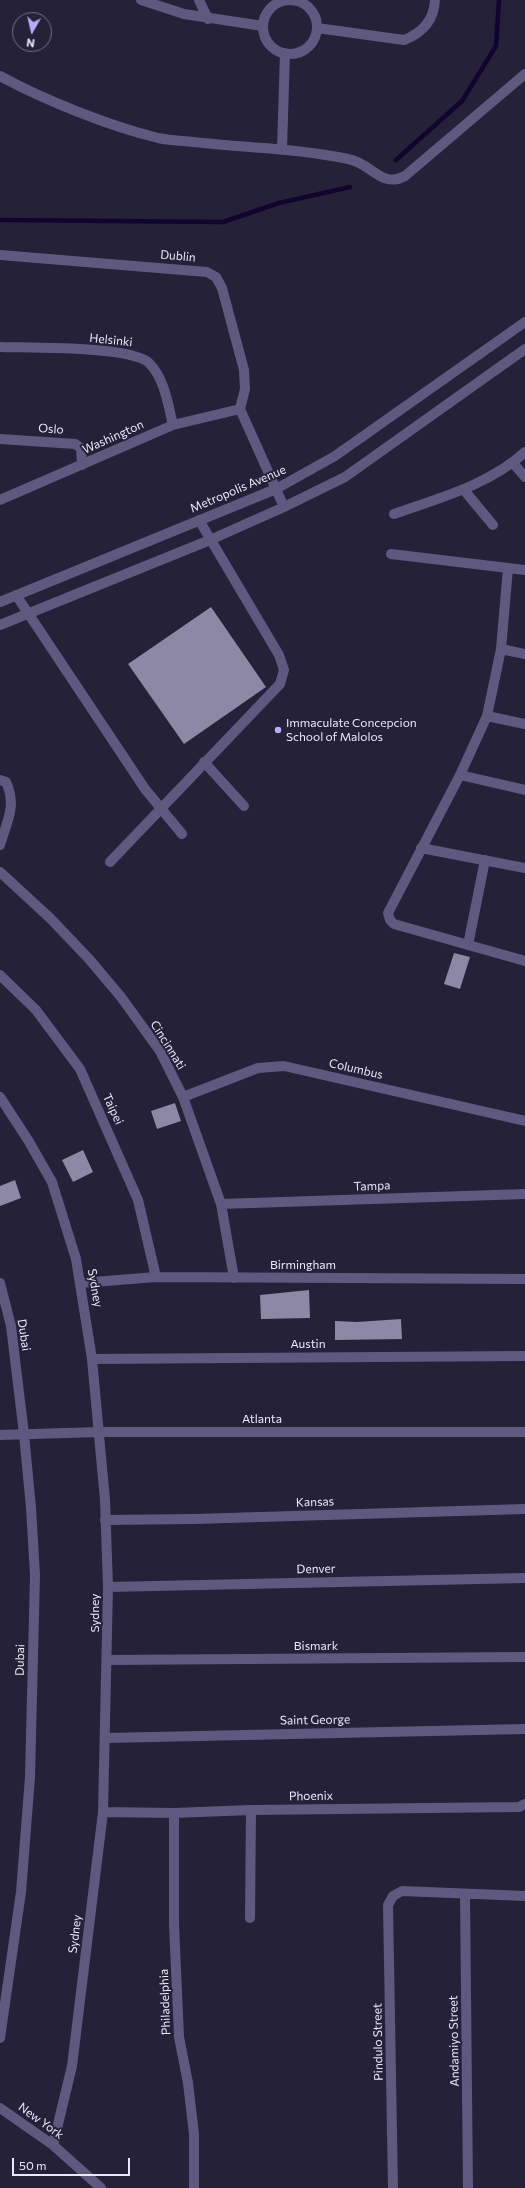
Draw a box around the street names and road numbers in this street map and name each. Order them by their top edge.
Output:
street label: Dublin [160,247,196,265]
street label: Helsinki [89,331,133,349]
street label: Washington [80,417,146,457]
street label: Oslo [38,421,64,437]
street label: Metropolis Avenue [188,462,288,516]
street label: Cincinnati [147,1018,189,1072]
street label: Columbus [328,1056,384,1082]
street label: Taipei [100,1091,126,1127]
street label: Tampa [353,1178,391,1194]
street label: Birmingham [270,1258,336,1272]
street label: Sydney [85,1268,105,1308]
street label: Dubai [14,1318,34,1352]
street label: Austin [290,1337,326,1351]
street label: Atlanta [242,1412,282,1426]
street label: Kansas [296,1494,334,1510]
street label: Denver [296,1561,336,1577]
street label: Sydney [88,1593,102,1633]
street label: Bismark [294,1639,338,1653]
street label: Dubai [13,1644,27,1676]
street label: Saint George [280,1712,350,1728]
street label: Phoenix [289,1788,333,1804]
street label: Sydney [65,1914,85,1954]
street label: Philadelphia [157,1969,173,2035]
street label: Andamiyo Street [446,1995,462,2087]
street label: Pindulo Street [370,2003,386,2081]
street label: New York [16,2100,66,2142]

